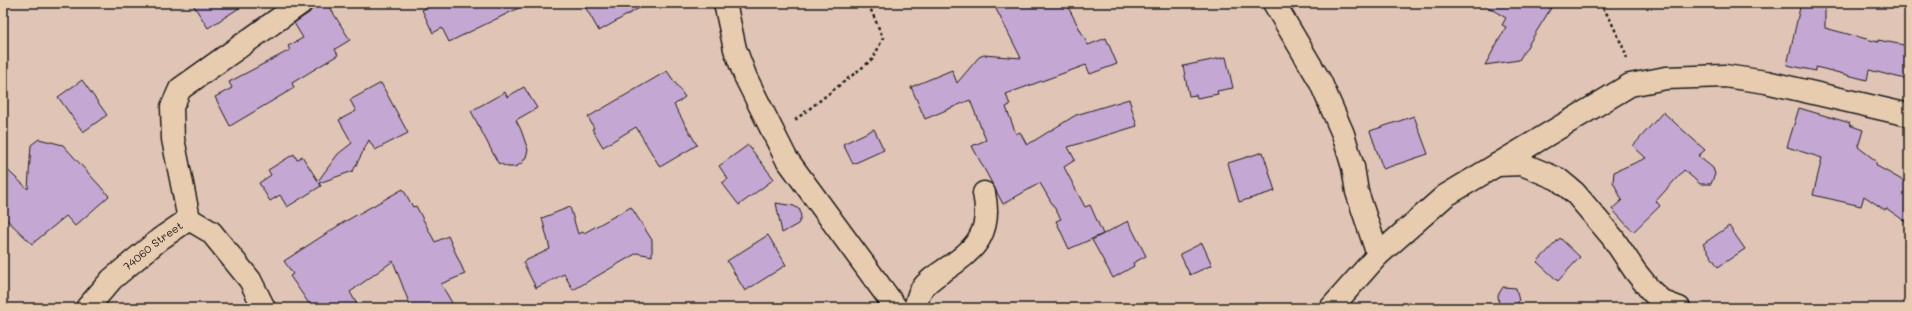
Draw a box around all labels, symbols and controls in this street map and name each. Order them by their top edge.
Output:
street label: 74060 Street [120,218,185,273]

